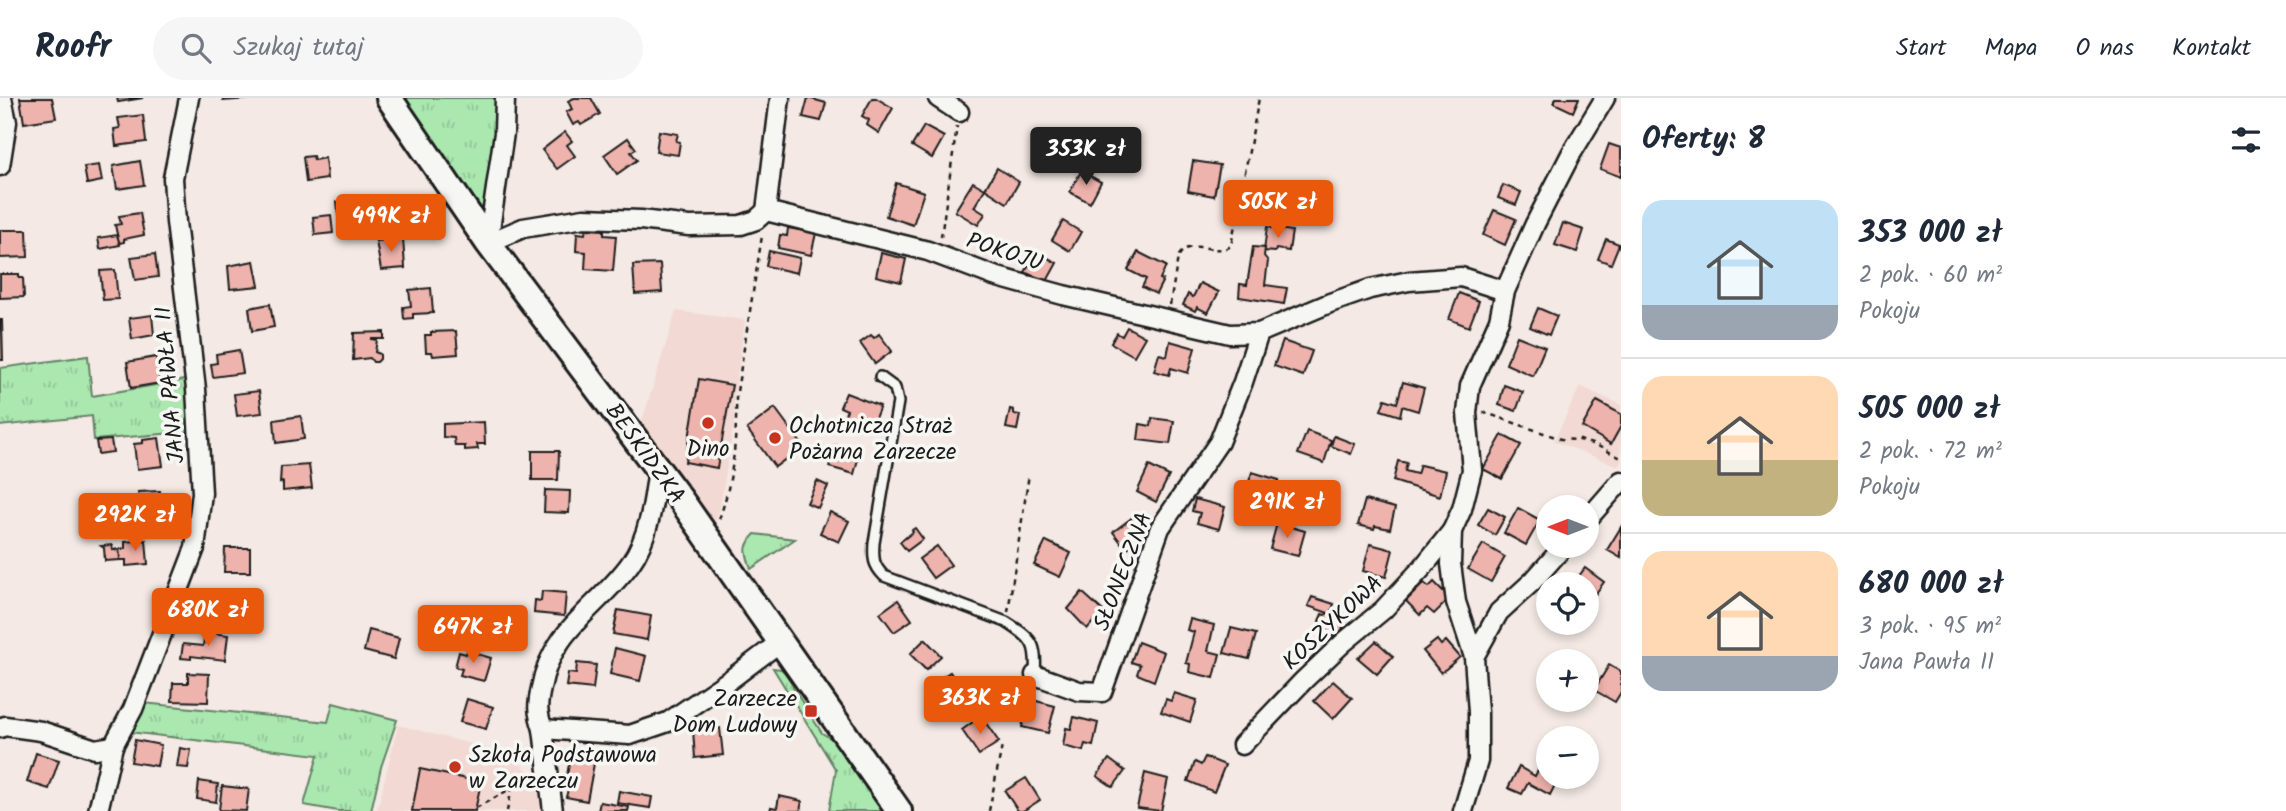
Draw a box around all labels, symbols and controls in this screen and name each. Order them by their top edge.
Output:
search box [153,17,643,80]
text: Roofr [35,22,111,75]
text: Szukaj tutaj [233,27,364,69]
icon: search [177,29,215,67]
text: Start [1896,29,1947,68]
text: Mapa [1985,29,2037,68]
text: O nas [2075,29,2134,68]
text: Kontakt [2172,29,2251,68]
text: Oferty: 8 [1642,116,1765,164]
icon: filters [2227,121,2265,159]
pin: 353K zł [1021,127,1151,187]
text: 353K zł [1046,132,1126,168]
pin: 505K zł [1213,180,1343,240]
text: 505K zł [1239,185,1317,221]
pin: 499K zł [326,194,456,254]
text: 499K zł [352,199,430,235]
text: 353 000 zł [1859,210,2002,258]
street label: POKOJU [961,224,1048,282]
icon: home [1698,228,1782,312]
text: 2 pok. · 60 m² [1859,258,2002,294]
text: Pokoju [1859,294,1920,330]
street label: JANA PAWŁA II [146,305,196,465]
text: 505 000 zł [1859,386,2000,434]
street label: BESKIDZKA [595,396,694,512]
icon: home [1698,404,1782,488]
place label: Ochotnicza Straż Pożarna Zarzecze [789,409,956,471]
marker: Dino [700,415,716,431]
marker: Ochotnicza Straż Pożarna Zarzecze [767,430,783,446]
place label: Dino [687,432,730,468]
text: 2 pok. · 72 m² [1859,434,2002,470]
text: Pokoju [1859,470,1920,506]
pin: 291K zł [1222,480,1352,540]
text: 291K zł [1250,485,1324,521]
pin: 292K zł [70,494,200,553]
north arrow [1536,495,1600,558]
map controls [1536,495,1599,789]
text: 292K zł [94,498,176,534]
street label: SŁONECZNA [1085,507,1163,636]
text: 680 000 zł [1859,561,2004,609]
street label: KOSZYKOWA [1275,567,1392,680]
button: locate [1536,572,1599,635]
icon: home [1698,579,1782,663]
pin: 680K zł [143,588,273,648]
text: 680K zł [168,593,248,629]
pin: 647K zł [408,606,538,665]
text: 3 pok. · 95 m² [1859,609,2001,645]
text: 647K zł [434,610,512,646]
text: Jana Pawła II [1859,645,1994,681]
button: + [1536,649,1599,712]
pin: 363K zł [915,676,1045,736]
text: 363K zł [940,681,1020,717]
place label: Zarzecze Dom Ludowy [672,682,797,744]
marker: Zarzecze Dom Ludowy [803,703,819,719]
button: − [1536,726,1599,789]
place label: Szkoła Podstawowa w Zarzeczu [469,738,657,800]
marker: Szkoła Podstawowa w Zarzeczu [447,759,463,775]

